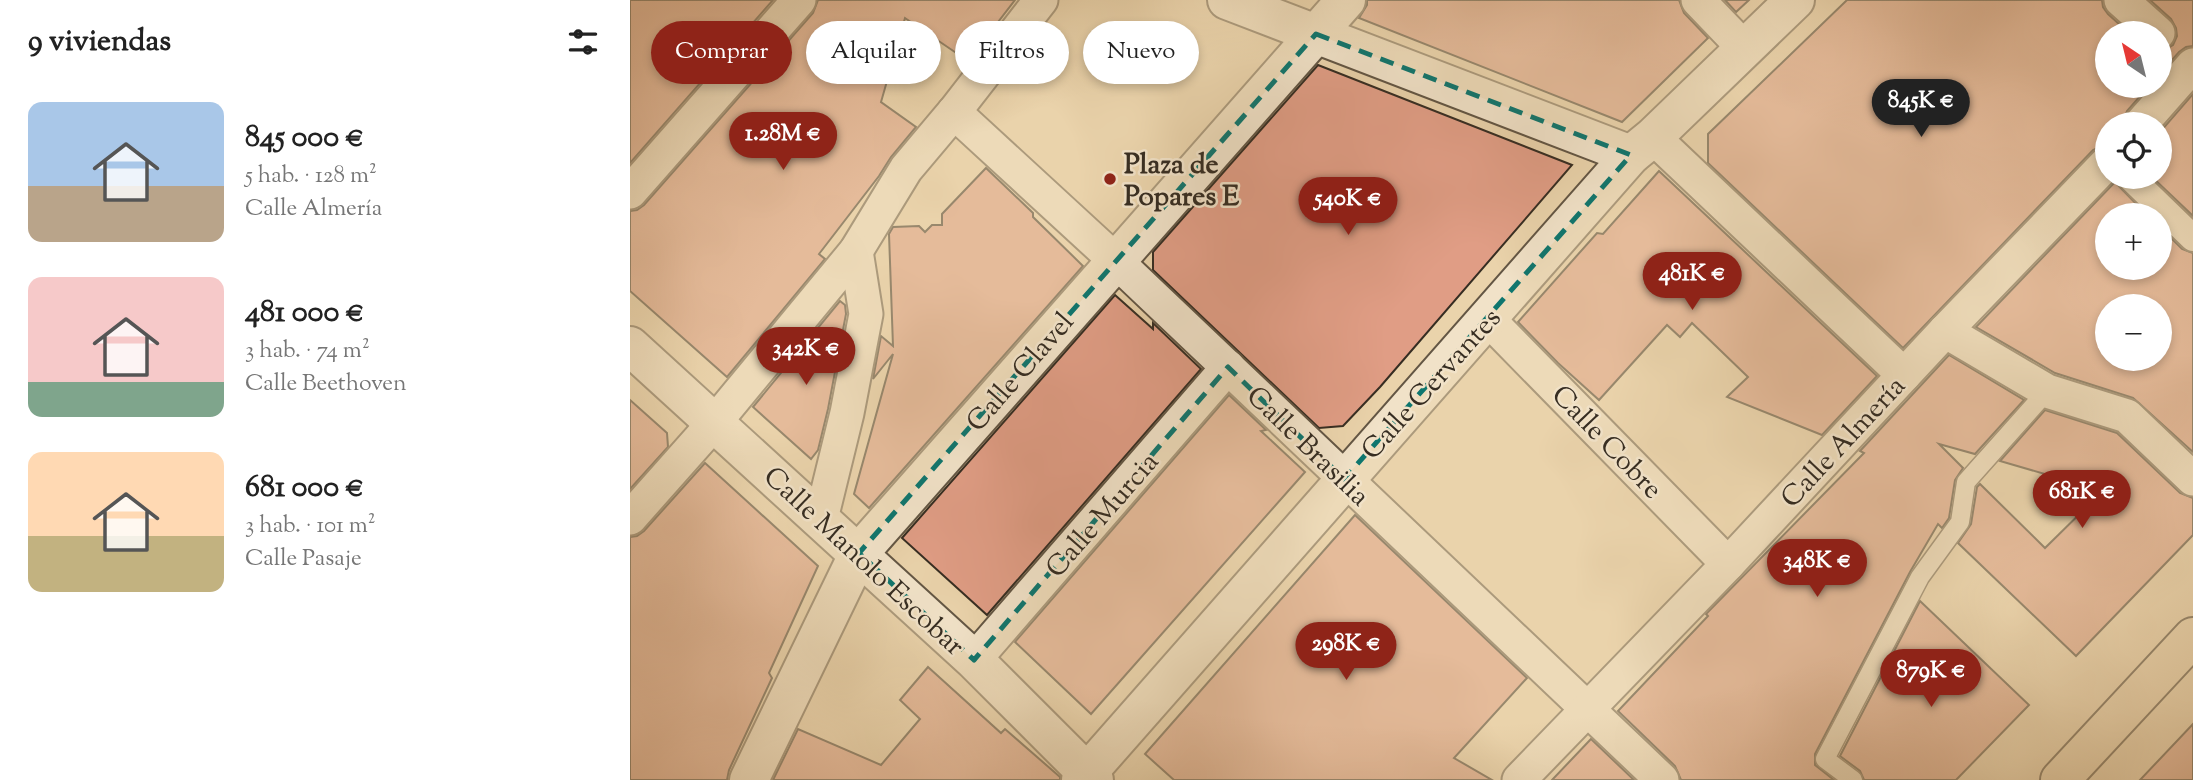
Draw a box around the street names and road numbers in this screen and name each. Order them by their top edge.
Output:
street label: Calle Cervantes [1353,300,1511,470]
street label: Calle Clavel [958,304,1085,442]
street label: Calle Almería [1773,368,1916,518]
street label: Calle Cobre [1541,377,1671,509]
street label: Calle Brasilia [1236,378,1378,517]
street label: Calle Murcia [1037,444,1169,588]
street label: Calle Manolo Escobar [753,458,973,667]

